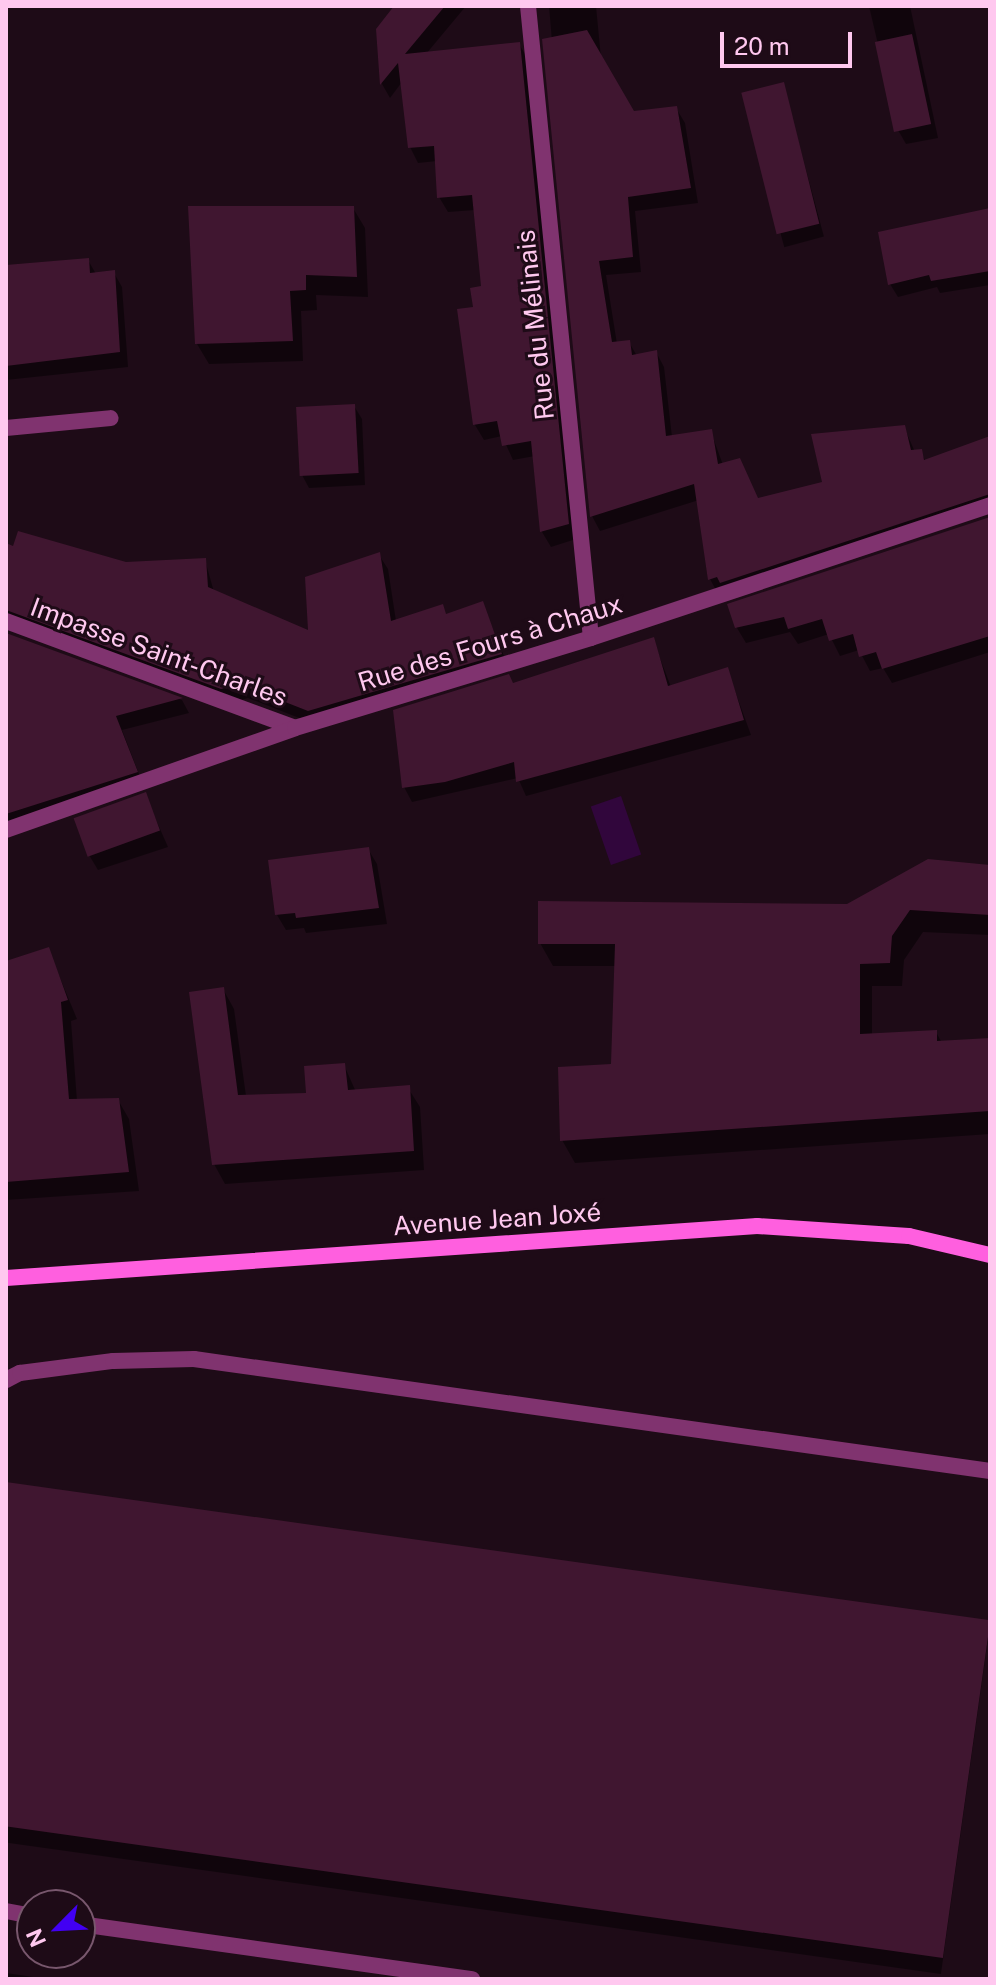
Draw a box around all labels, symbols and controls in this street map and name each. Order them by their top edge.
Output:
scale bar [724,16,856,66]
text: 20 m [734,32,790,60]
street label: Rue du Mélinais [509,228,561,422]
street label: Rue des Fours à Chaux [354,588,626,698]
street label: Impasse Saint-Charles [26,591,292,713]
street label: Avenue Jean Joxé [392,1196,602,1242]
north arrow [16,1889,96,1969]
text: N [21,1925,51,1951]

